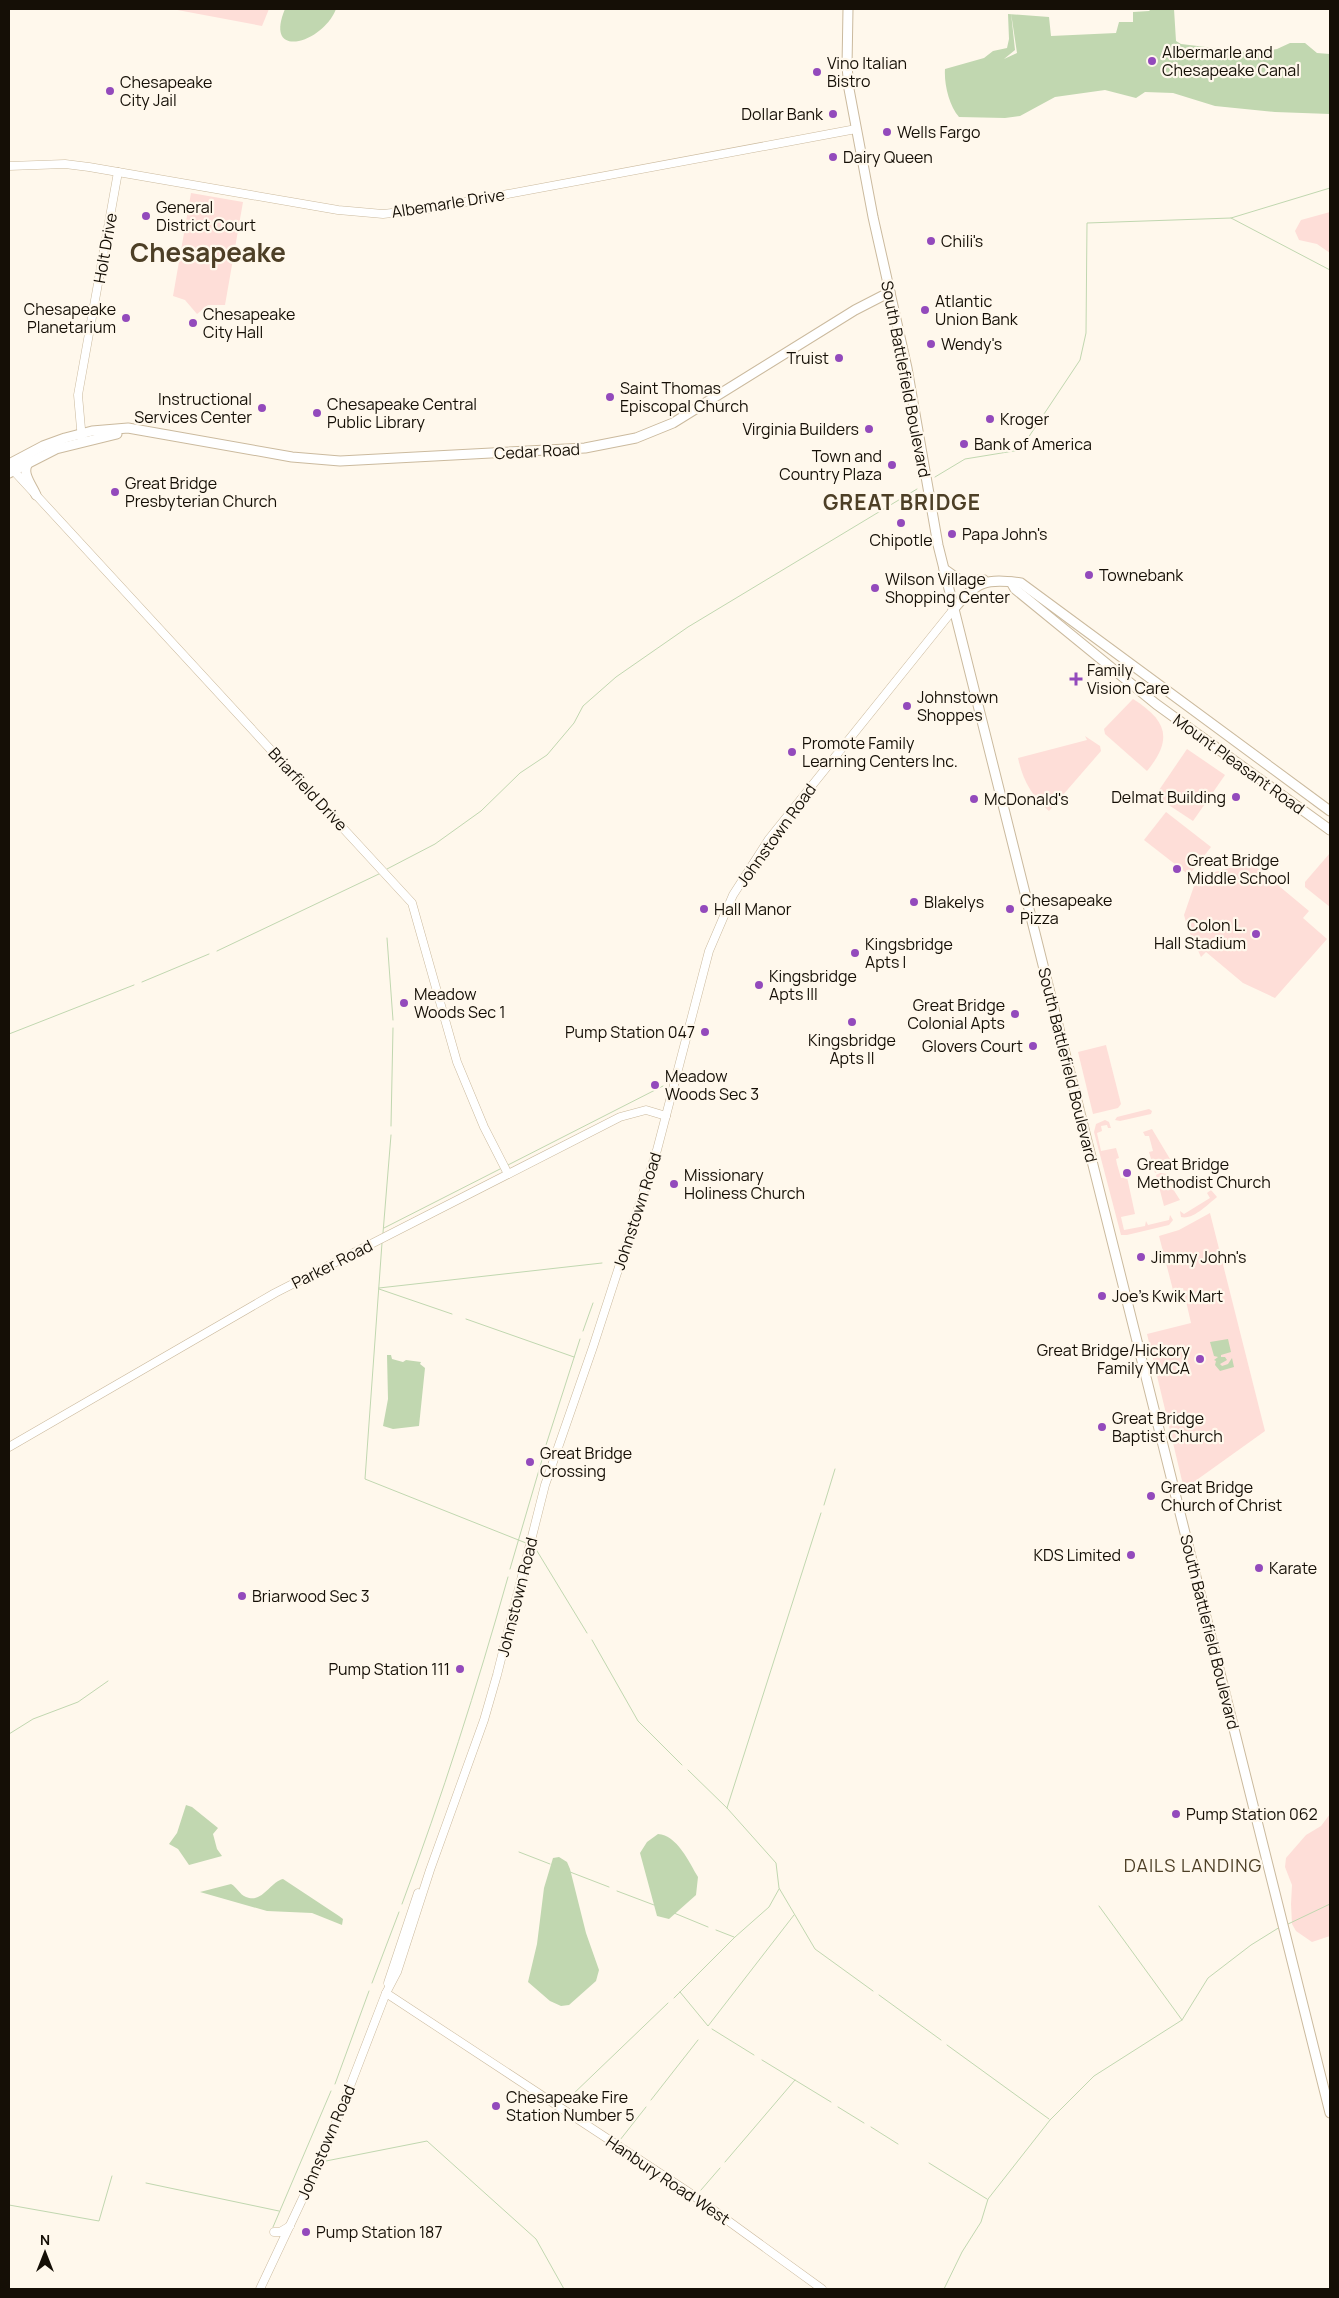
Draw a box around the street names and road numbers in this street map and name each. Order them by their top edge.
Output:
street label: Albemarle Drive [390,183,506,223]
street label: Holt Drive [88,211,122,285]
street label: South Battlefield Boulevard [876,279,936,479]
street label: Cedar Road [493,438,581,464]
street label: Mount Pleasant Road [1169,709,1309,819]
street label: Briarfield Drive [264,742,352,836]
street label: Johnstown Road [731,779,821,891]
street label: South Battlefield Boulevard [1033,965,1103,1165]
street label: Johnstown Road [608,1149,666,1273]
street label: Parker Road [288,1234,376,1294]
street label: South Battlefield Boulevard [1175,1532,1245,1732]
street label: Johnstown Road [492,1535,542,1659]
street label: Johnstown Road [292,2081,360,2203]
street label: Hanbury Road West [602,2130,734,2230]

